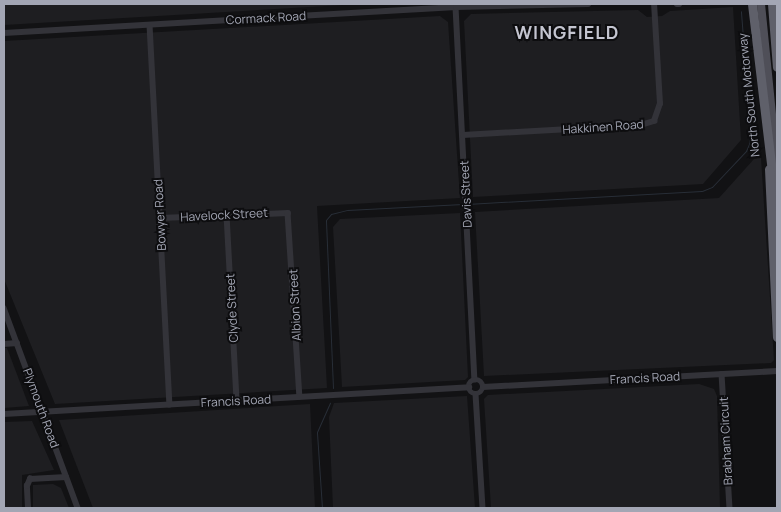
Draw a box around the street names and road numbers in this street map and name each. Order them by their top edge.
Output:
street label: Cormack Road [226,9,306,27]
street label: North South Motorway [735,32,763,158]
street label: Hakkinen Road [562,117,644,137]
street label: Davis Street [457,160,475,228]
street label: Bowyer Road [151,179,169,251]
street label: Havelock Street [180,206,268,224]
street label: Albion Street [286,269,304,341]
street label: Clyde Street [223,273,241,343]
street label: Plymouth Road [20,366,62,450]
street label: Francis Road [610,369,680,387]
street label: Francis Road [201,392,271,410]
street label: Brabham Circuit [716,396,736,486]

